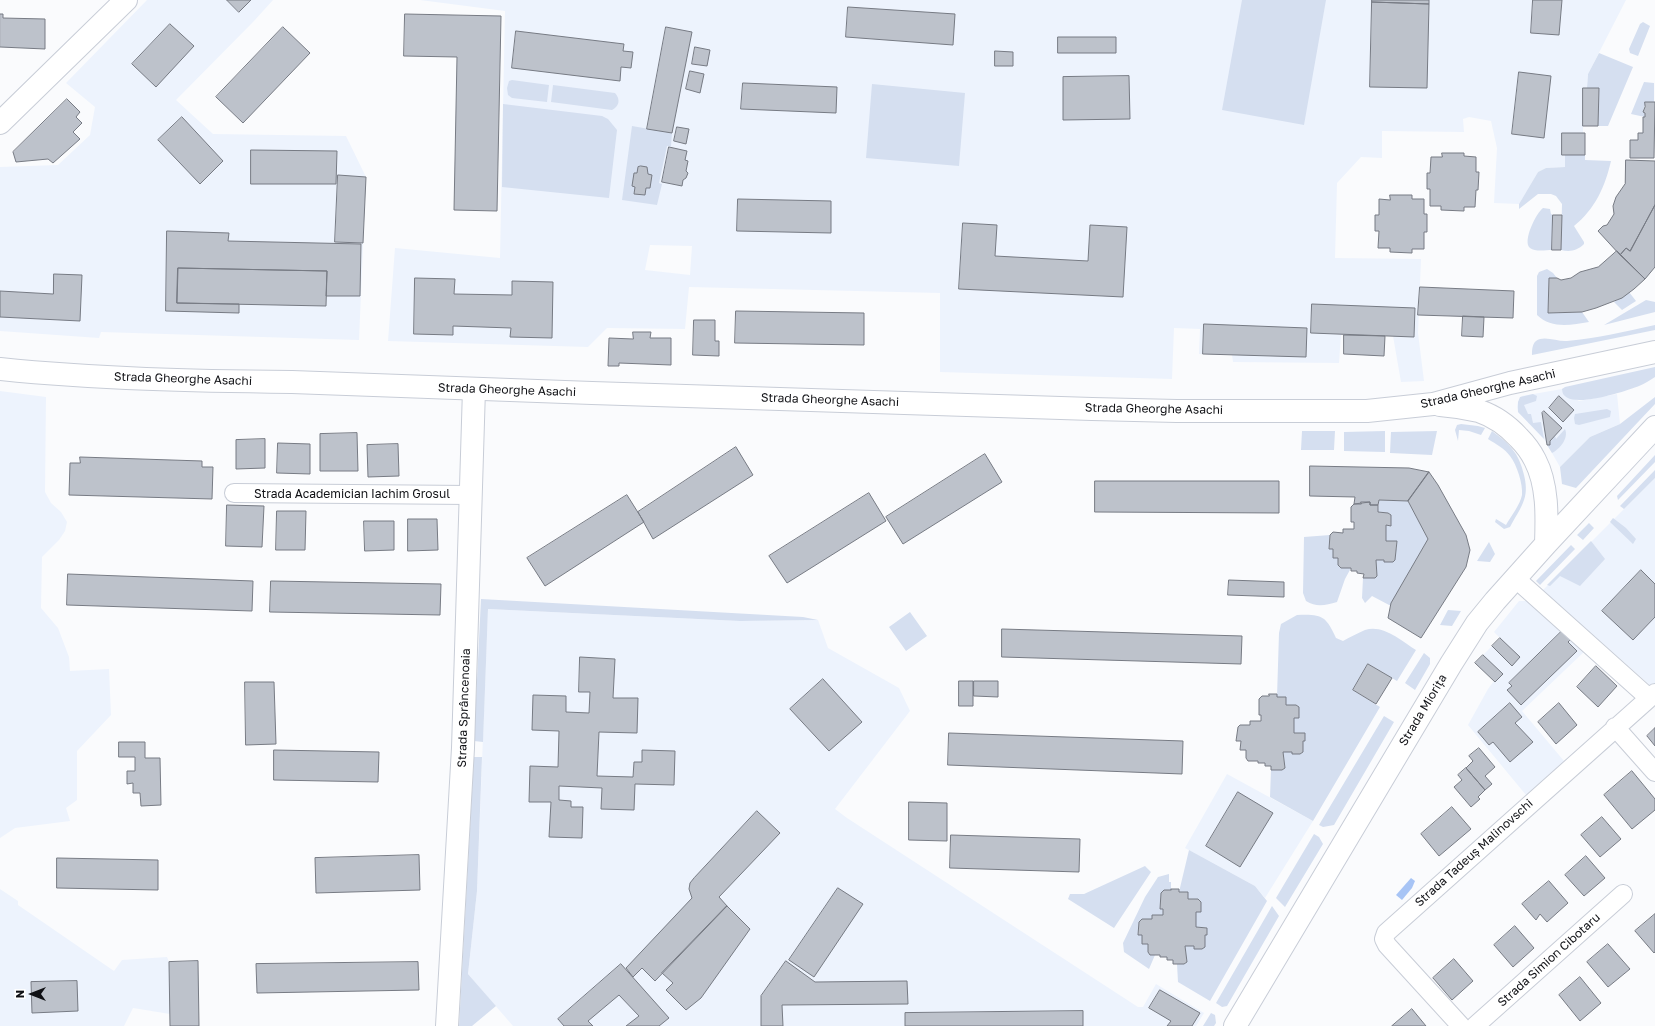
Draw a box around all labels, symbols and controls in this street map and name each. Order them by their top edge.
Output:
street label: Strada Gheorghe Asachi [1419,366,1557,412]
street label: Strada Gheorghe Asachi [114,369,252,389]
street label: Strada Gheorghe Asachi [438,380,576,400]
street label: Strada Gheorghe Asachi [761,390,899,410]
street label: Strada Gheorghe Asachi [1085,401,1223,417]
street label: Strada Academician Iachim Grosul [254,487,450,501]
street label: Strada Sprâncenoaia [455,648,473,768]
street label: Strada Miorița [1396,672,1450,748]
street label: Strada Tadeuș Malinovschi [1412,796,1536,910]
street label: Strada Simion Cibotaru [1495,910,1603,1010]
north arrow [12,974,52,1014]
text: N [13,990,26,998]

